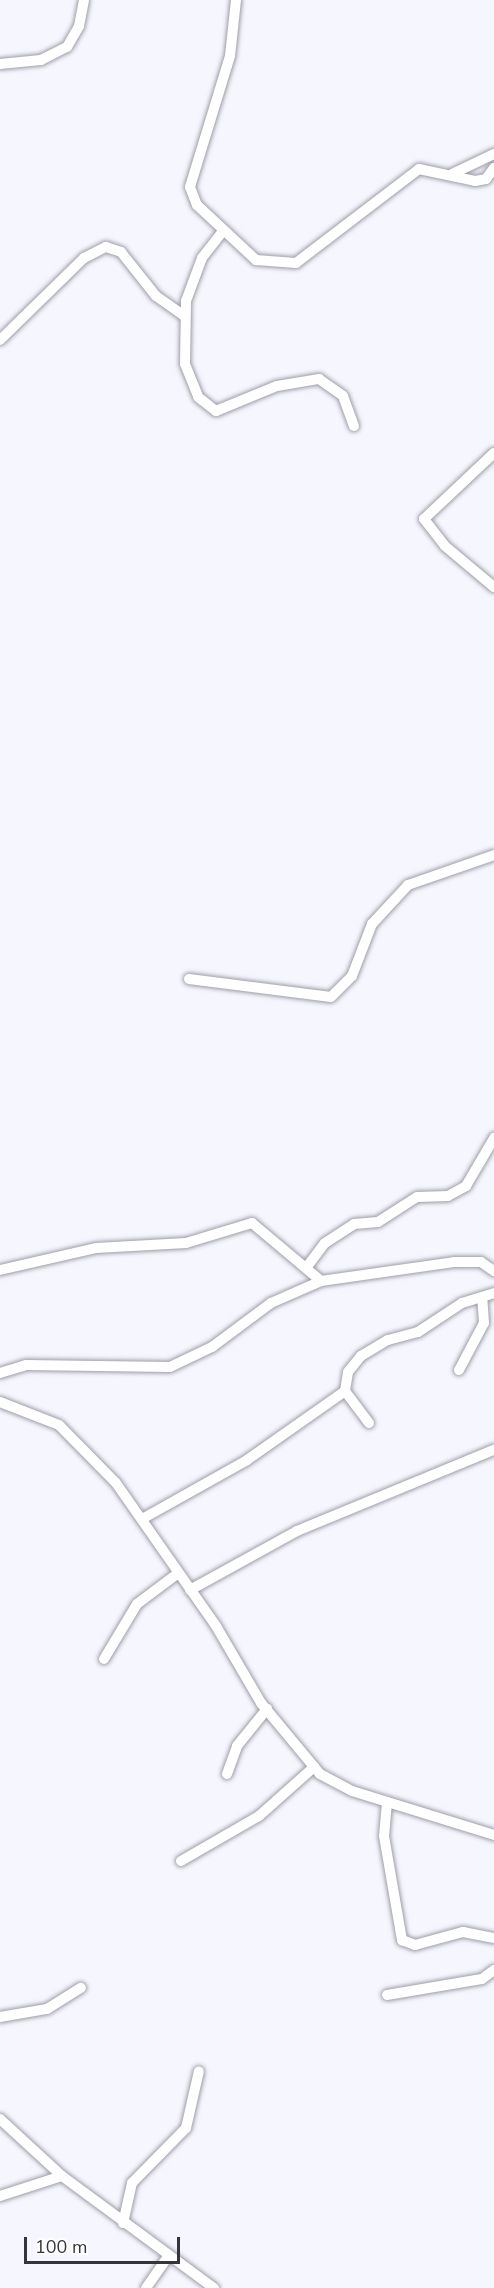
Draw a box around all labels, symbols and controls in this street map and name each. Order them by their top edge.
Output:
scale bar [27,2225,183,2263]
text: 100 m [35,2235,87,2259]

